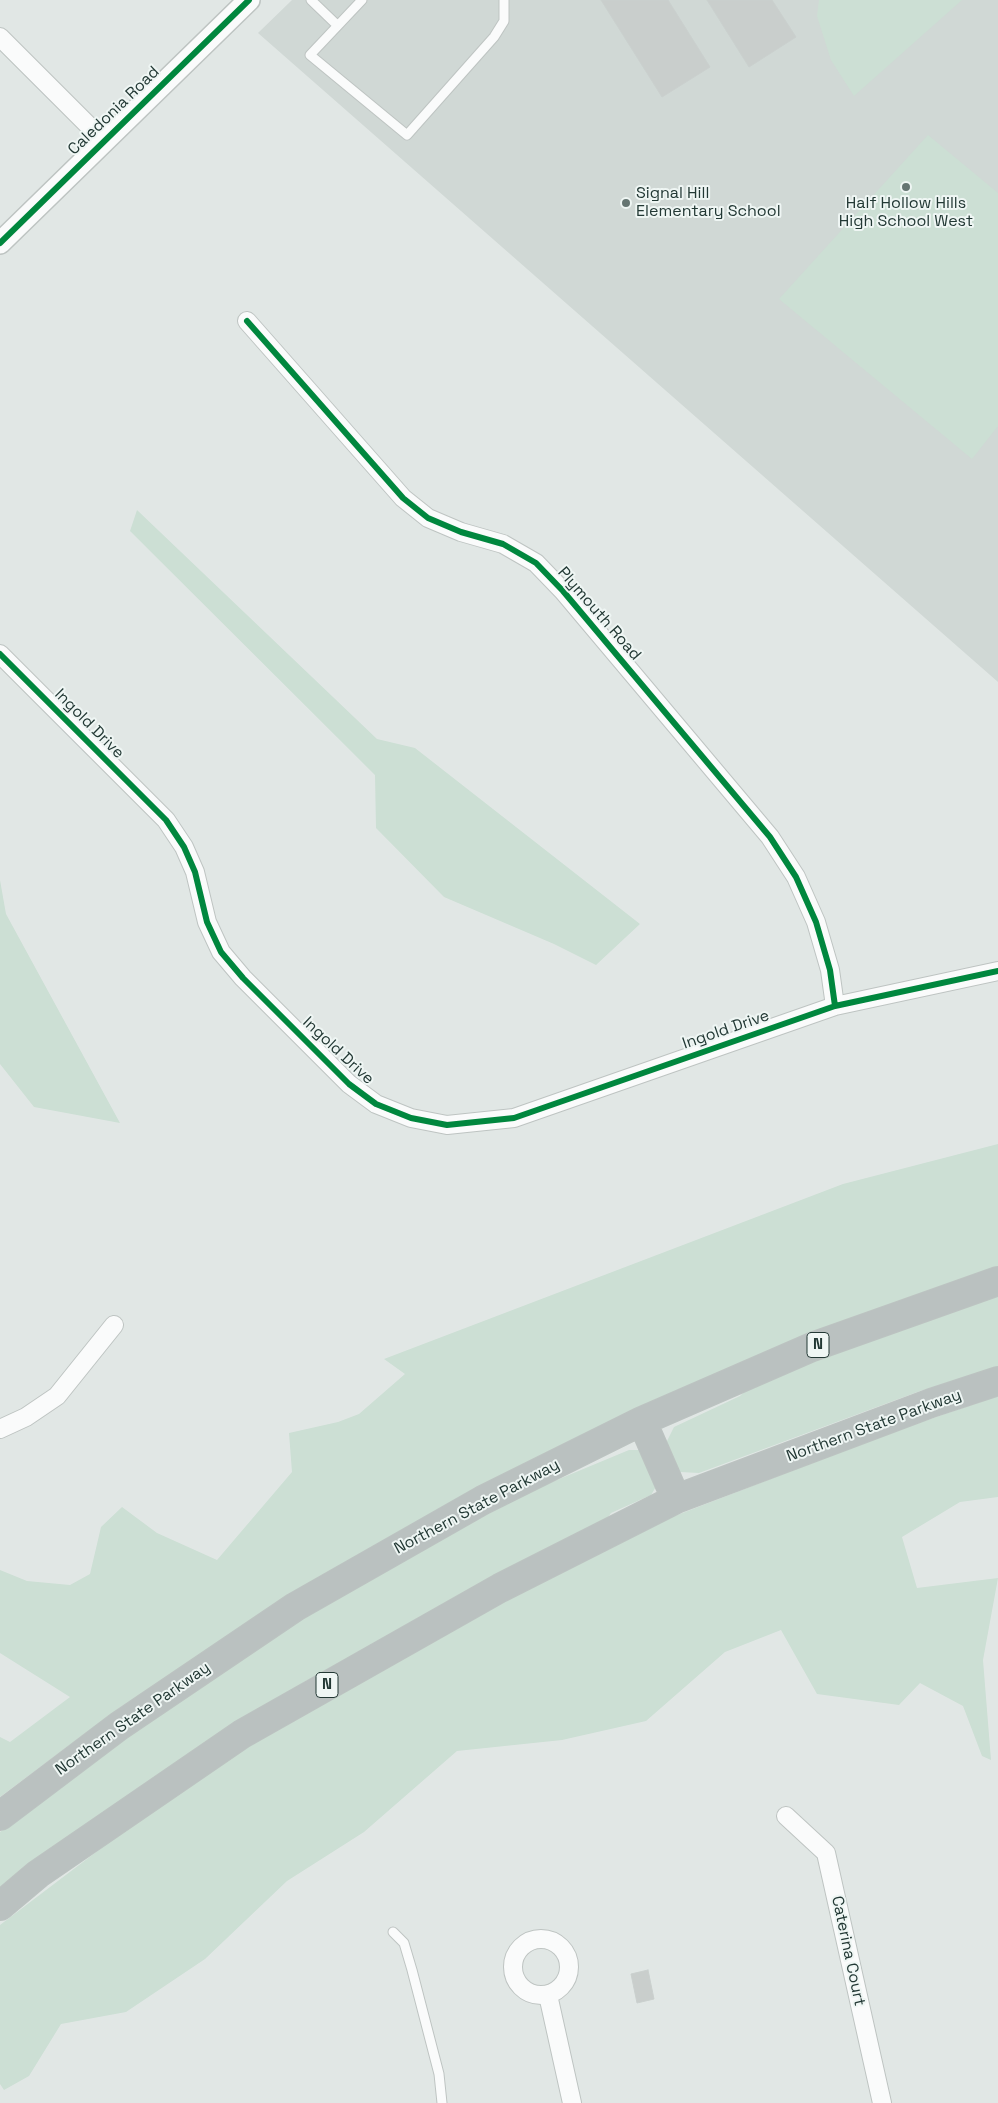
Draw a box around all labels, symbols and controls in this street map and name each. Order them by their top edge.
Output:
street label: Caledonia Road [64,63,164,159]
marker: Half Hollow Hills High School West [900,181,912,193]
place label: Signal Hill Elementary School [636,184,781,222]
place label: Half Hollow Hills High School West [839,194,973,232]
marker: Signal Hill Elementary School [620,197,632,209]
street label: Plymouth Road [553,563,645,665]
street label: Ingold Drive [50,685,128,763]
street label: Ingold Drive [680,1006,772,1054]
street label: Ingold Drive [298,1013,378,1089]
road number: N [807,1332,829,1358]
street label: Northern State Parkway [784,1385,964,1467]
street label: Northern State Parkway [391,1455,563,1559]
street label: Northern State Parkway [52,1658,214,1780]
road number: N [316,1672,338,1698]
street label: Caterina Court [827,1894,869,2008]

